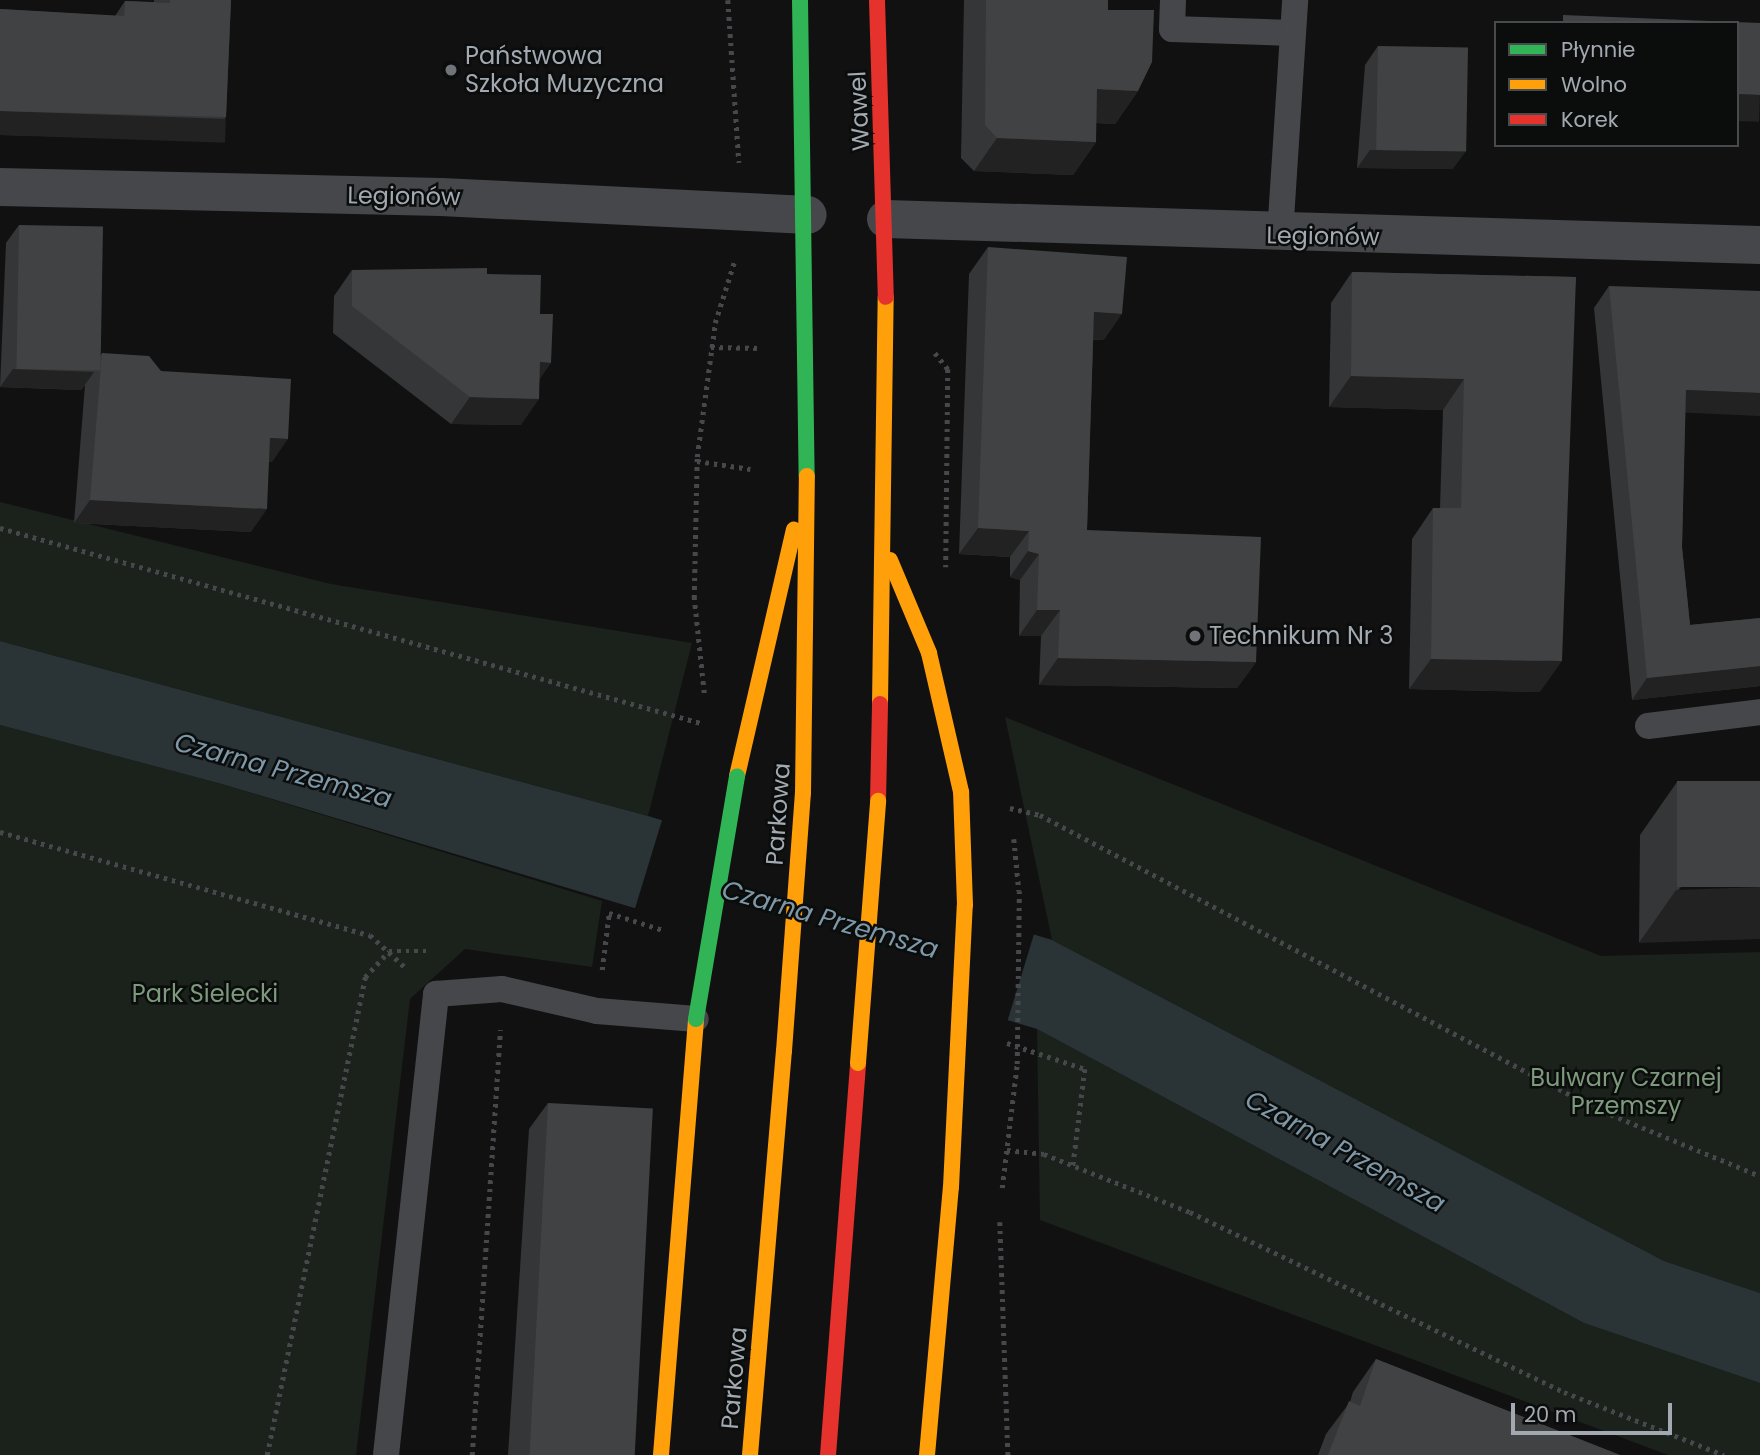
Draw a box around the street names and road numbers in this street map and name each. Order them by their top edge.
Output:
street label: Wawel [843,70,875,152]
street label: Legionów [347,181,461,211]
street label: Legionów [1266,221,1380,251]
street label: Parkowa [760,762,796,866]
street label: Parkowa [715,1326,753,1430]

